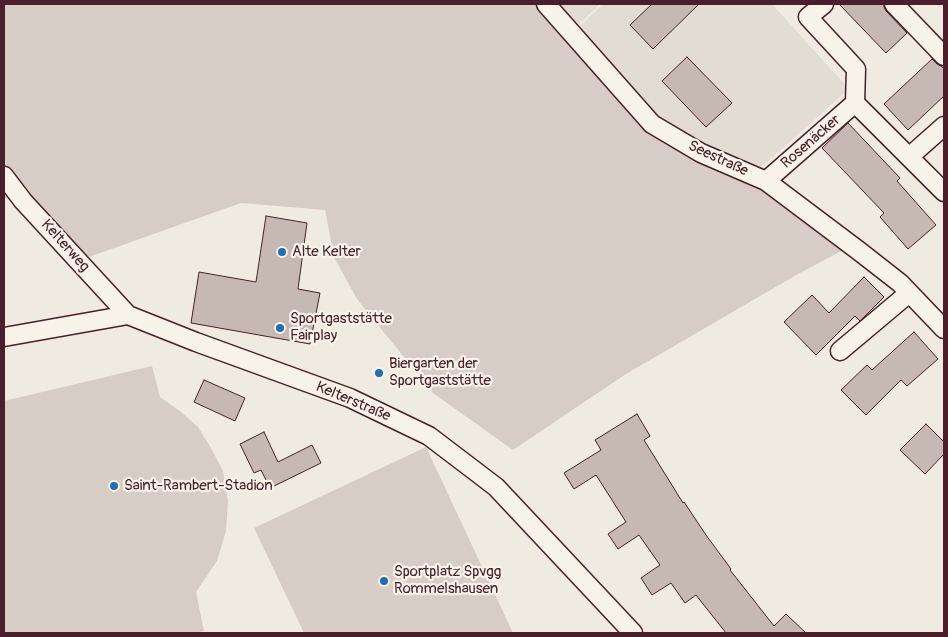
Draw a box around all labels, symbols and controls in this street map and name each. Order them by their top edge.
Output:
street label: Rosenäcker [778,111,844,173]
street label: Seestraße [685,137,751,181]
street label: Kelterweg [37,216,93,276]
place label: Alte Kelter [292,243,361,261]
marker: Alte Kelter [276,246,288,258]
place label: Sportgaststätte Fairplay [290,310,392,345]
marker: Sportgaststätte Fairplay [274,322,286,334]
place label: Biergarten der Sportgaststätte [389,355,491,390]
marker: Biergarten der Sportgaststätte [373,367,385,379]
street label: Kelterstraße [313,378,393,426]
place label: Saint-Rambert-Stadion [124,477,273,495]
marker: Saint-Rambert-Stadion [108,480,120,492]
place label: Sportplatz Spvgg Rommelshausen [394,563,501,598]
marker: Sportplatz Spvgg Rommelshausen [378,575,390,587]

